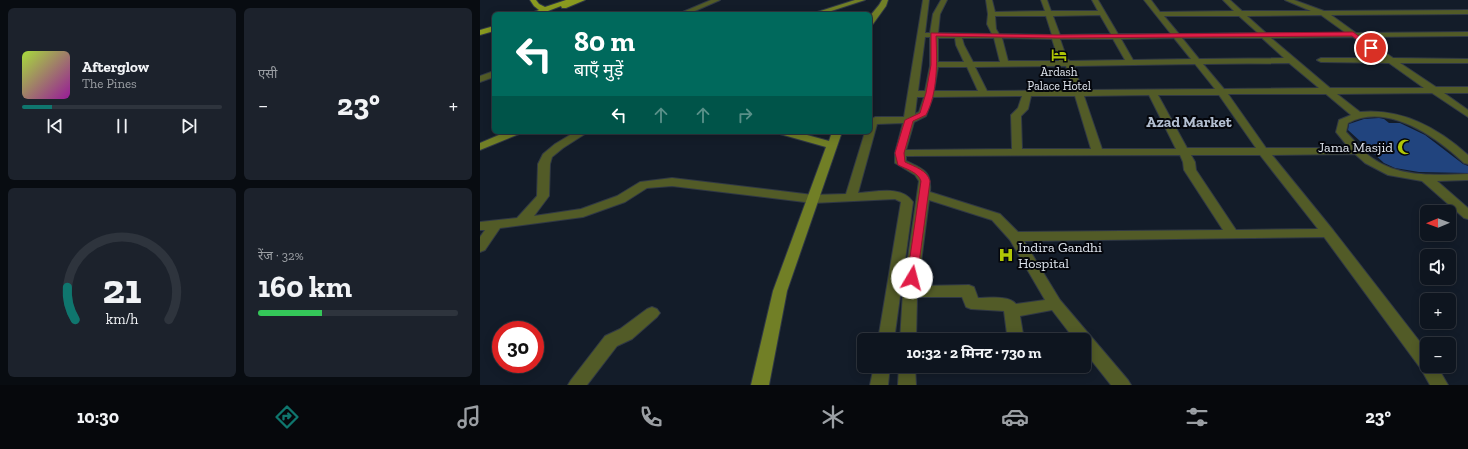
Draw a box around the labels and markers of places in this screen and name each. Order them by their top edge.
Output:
pin [1354,31,1388,65]
hotel icon: Ardash Palace Hotel [1050,46,1068,64]
place label: Ardash Palace Hotel [1027,65,1091,93]
mosque icon: Jama Masjid [1396,138,1414,156]
place label: Jama Masjid [1318,139,1393,156]
place label: Indira Gandhi Hospital [1018,239,1102,272]
hospital icon: Indira Gandhi Hospital [997,246,1015,264]

